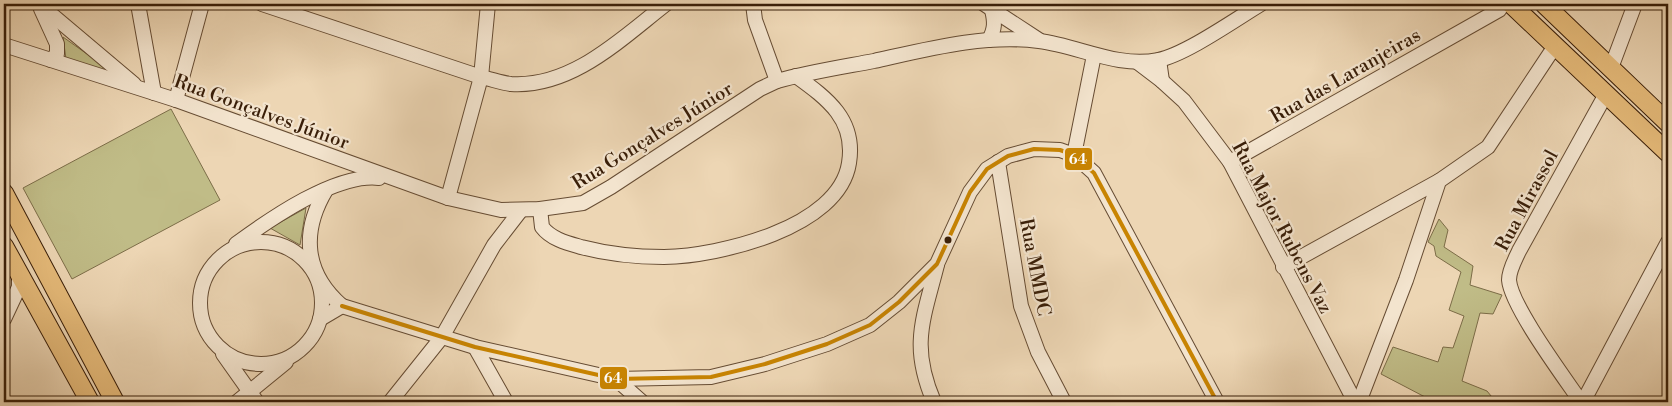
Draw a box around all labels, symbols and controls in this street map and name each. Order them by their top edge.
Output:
street label: Rua das Laranjeiras [1266,23,1425,129]
street label: Rua Gonçalves Júnior [171,69,353,155]
street label: Rua Gonçalves Júnior [568,77,737,195]
street label: Rua Major Rubens Vaz [1227,137,1338,318]
street label: Rua Mirassol [1490,145,1564,255]
line badge: 64 [1064,147,1093,171]
text: 64 [1069,151,1087,169]
street label: Rua MMDC [1014,216,1056,318]
unlabelled marker [943,235,953,245]
line badge: 64 [599,366,628,390]
text: 64 [604,370,622,388]

